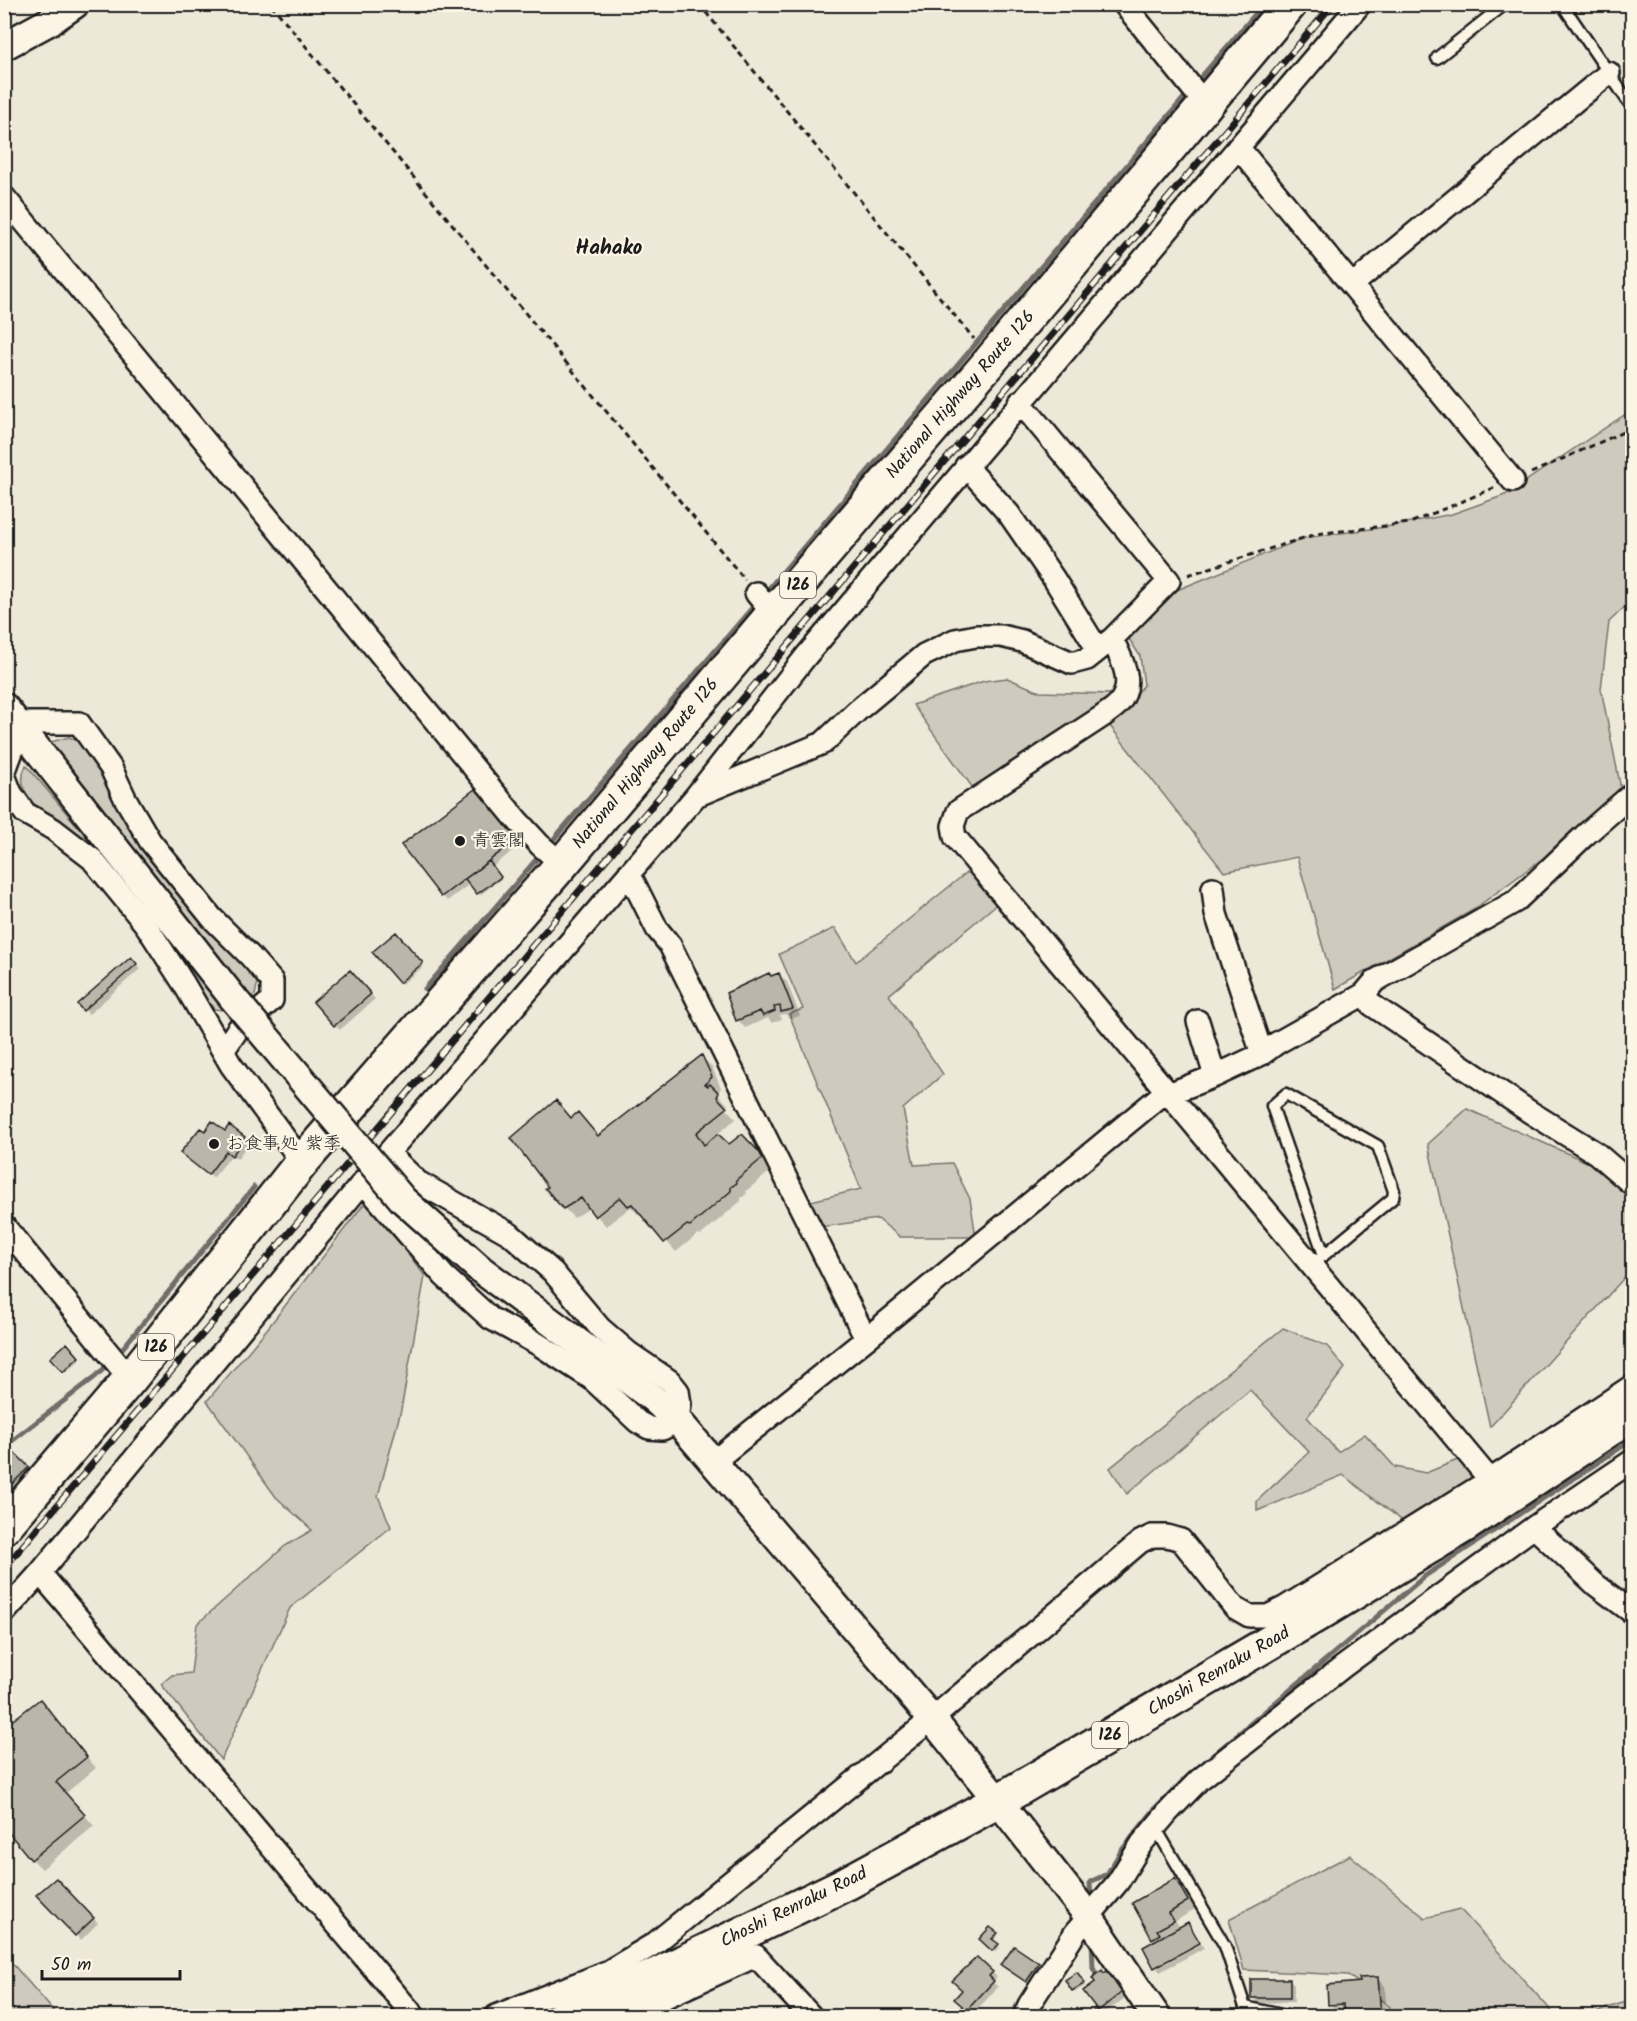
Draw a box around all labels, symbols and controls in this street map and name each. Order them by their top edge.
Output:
district label: Hahako [576,232,643,265]
street label: National Highway Route 126 [879,304,1043,486]
road number: 126 [780,572,816,598]
street label: National Highway Route 126 [565,672,727,856]
place label: 青雲閣 [472,827,526,856]
marker: 青雲閣 [453,834,467,848]
place label: お食事処 紫季 [226,1130,341,1159]
marker: お食事処 紫季 [207,1137,221,1151]
road number: 126 [138,1334,174,1360]
street label: Choshi Renraku Road [1142,1619,1297,1725]
road number: 126 [1092,1722,1128,1748]
street label: Choshi Renraku Road [716,1859,873,1956]
scale bar [42,1943,180,1981]
text: 50 m [51,1951,91,1980]

